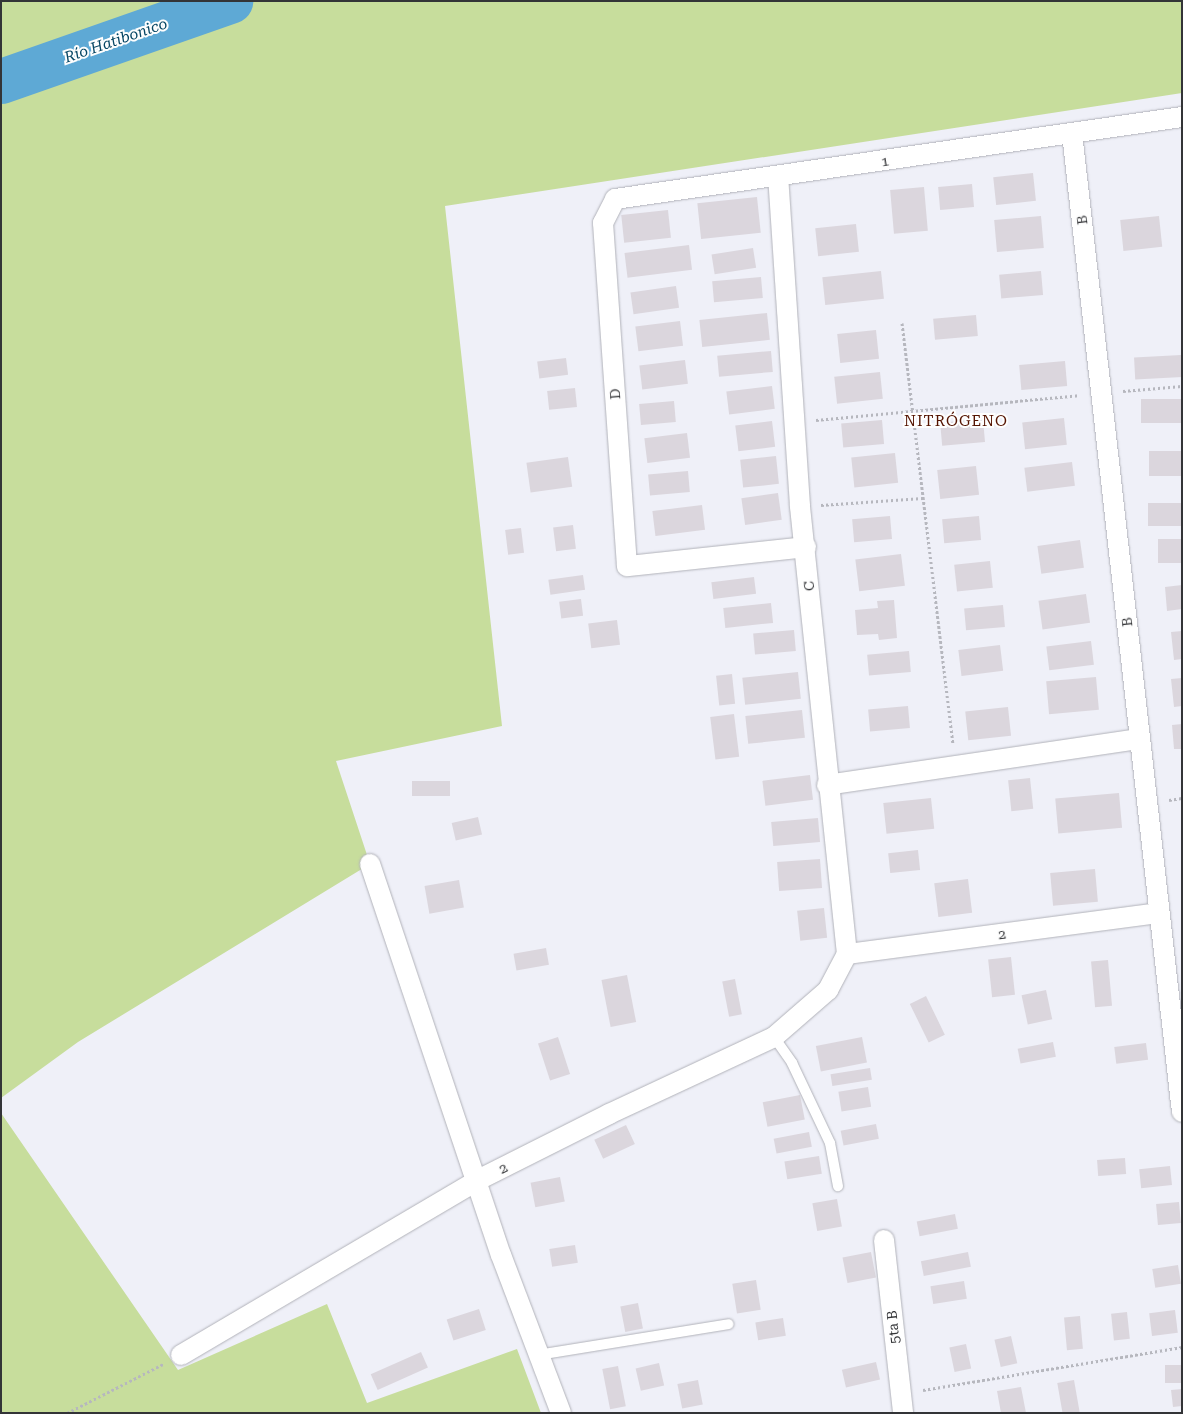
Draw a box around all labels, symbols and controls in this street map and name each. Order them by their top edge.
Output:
water label: Río Hatibonico [62,15,170,67]
street label: 1 [880,152,890,170]
street label: B [1073,214,1091,226]
street label: D [606,388,624,400]
district label: NITRÓGENO [903,413,1009,431]
street label: C [800,580,818,592]
street label: B [1118,616,1136,628]
street label: 2 [997,925,1007,943]
street label: 2 [496,1159,510,1177]
street label: 5ta B [883,1309,903,1345]

